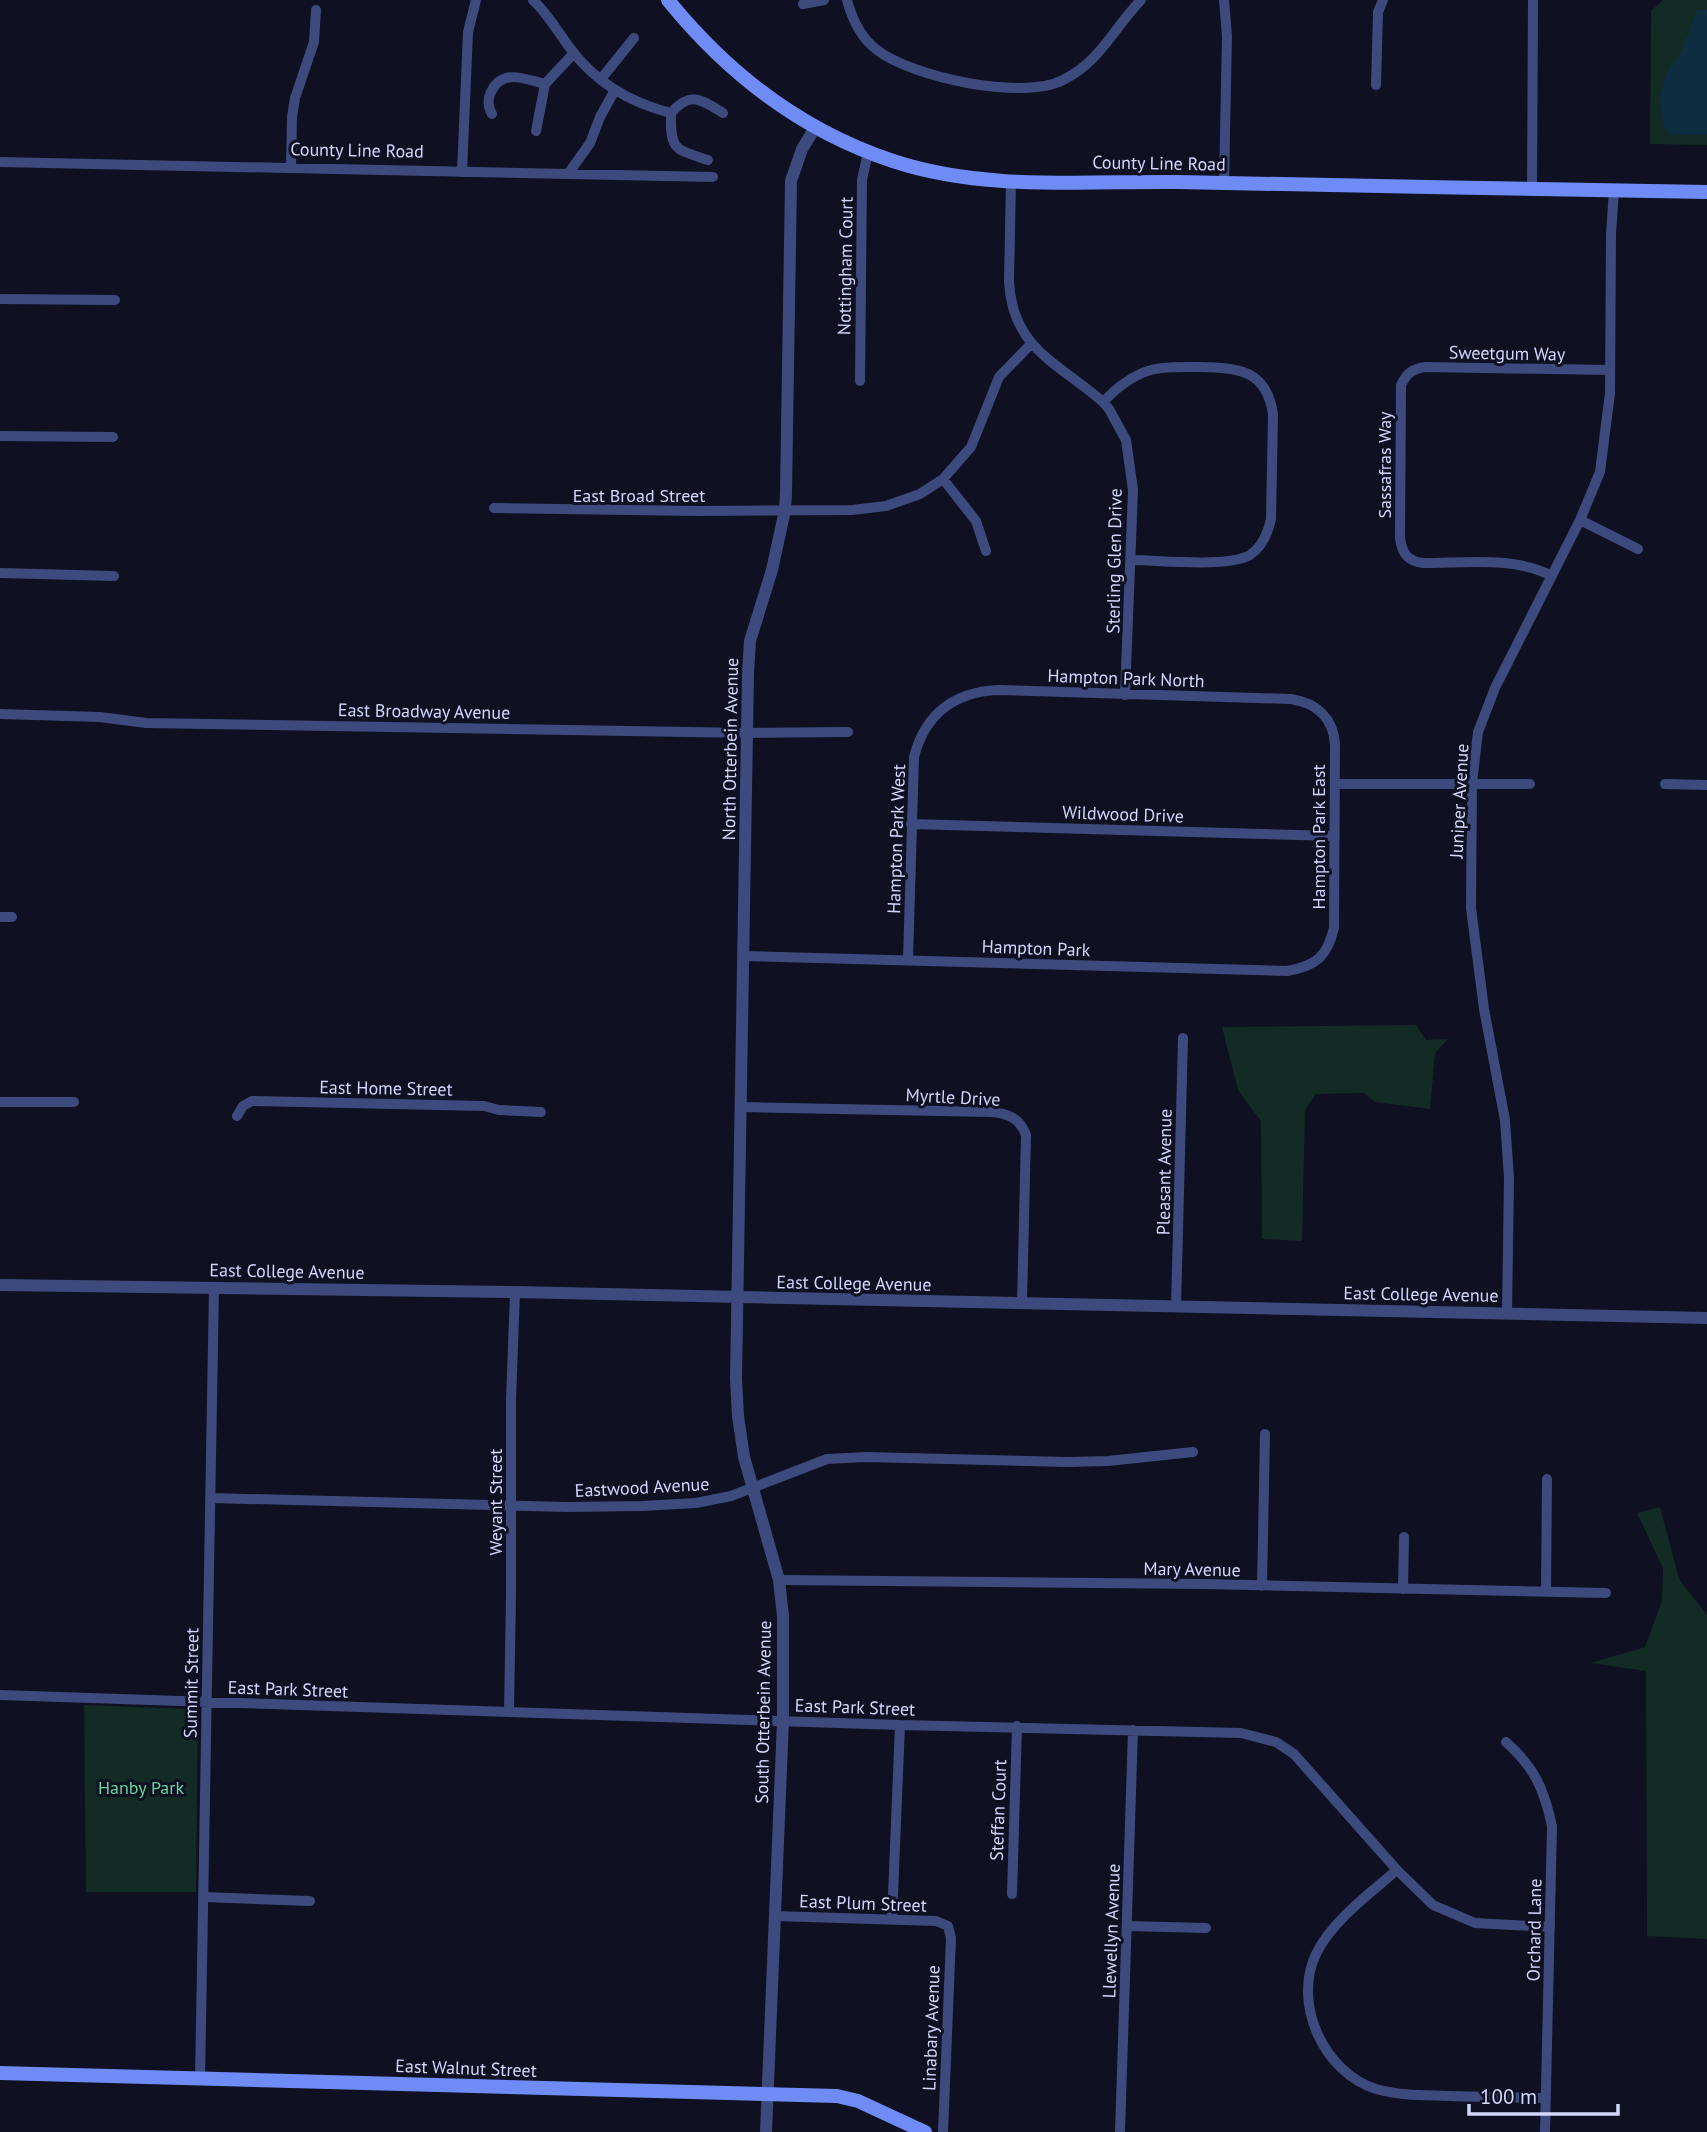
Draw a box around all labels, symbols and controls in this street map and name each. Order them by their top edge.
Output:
street label: County Line Road [290,137,424,163]
street label: County Line Road [1092,150,1226,176]
street label: Nottingham Court [832,197,858,335]
street label: Sweetgum Way [1449,340,1566,366]
street label: Sassafras Way [1373,411,1396,518]
street label: East Broad Street [573,484,705,507]
street label: Sterling Glen Drive [1101,488,1127,634]
street label: North Otterbein Avenue [717,657,743,841]
street label: Hampton Park North [1047,664,1205,692]
street label: East Broadway Avenue [338,698,510,724]
street label: Juniper Avenue [1444,743,1473,860]
street label: Hampton Park West [882,764,910,914]
street label: Hampton Park East [1307,764,1330,910]
street label: Wildwood Drive [1062,800,1184,828]
street label: Hampton Park [981,935,1091,961]
street label: East Home Street [319,1075,453,1101]
street label: Myrtle Drive [905,1083,1001,1111]
street label: Pleasant Avenue [1151,1109,1177,1235]
street label: East College Avenue [209,1258,365,1284]
street label: East College Avenue [776,1270,932,1296]
street label: East College Avenue [1343,1281,1499,1307]
street label: Weyant Street [484,1449,507,1555]
street label: Eastwood Avenue [574,1472,710,1502]
street label: Mary Avenue [1143,1557,1241,1581]
street label: South Otterbein Avenue [750,1620,776,1804]
street label: Summit Street [179,1628,203,1738]
street label: East Park Street [227,1675,349,1703]
street label: East Park Street [794,1693,916,1721]
street label: Steffan Court [985,1759,1011,1861]
park label: Hanby Park [98,1776,184,1799]
street label: Llewellyn Avenue [1097,1863,1125,1999]
street label: Orchard Lane [1522,1878,1546,1982]
street label: East Plum Street [799,1889,927,1917]
street label: Linabary Avenue [917,1965,945,2091]
street label: East Walnut Street [395,2054,537,2082]
scale bar [1469,2072,1618,2116]
text: 100 m [1480,2083,1537,2110]

